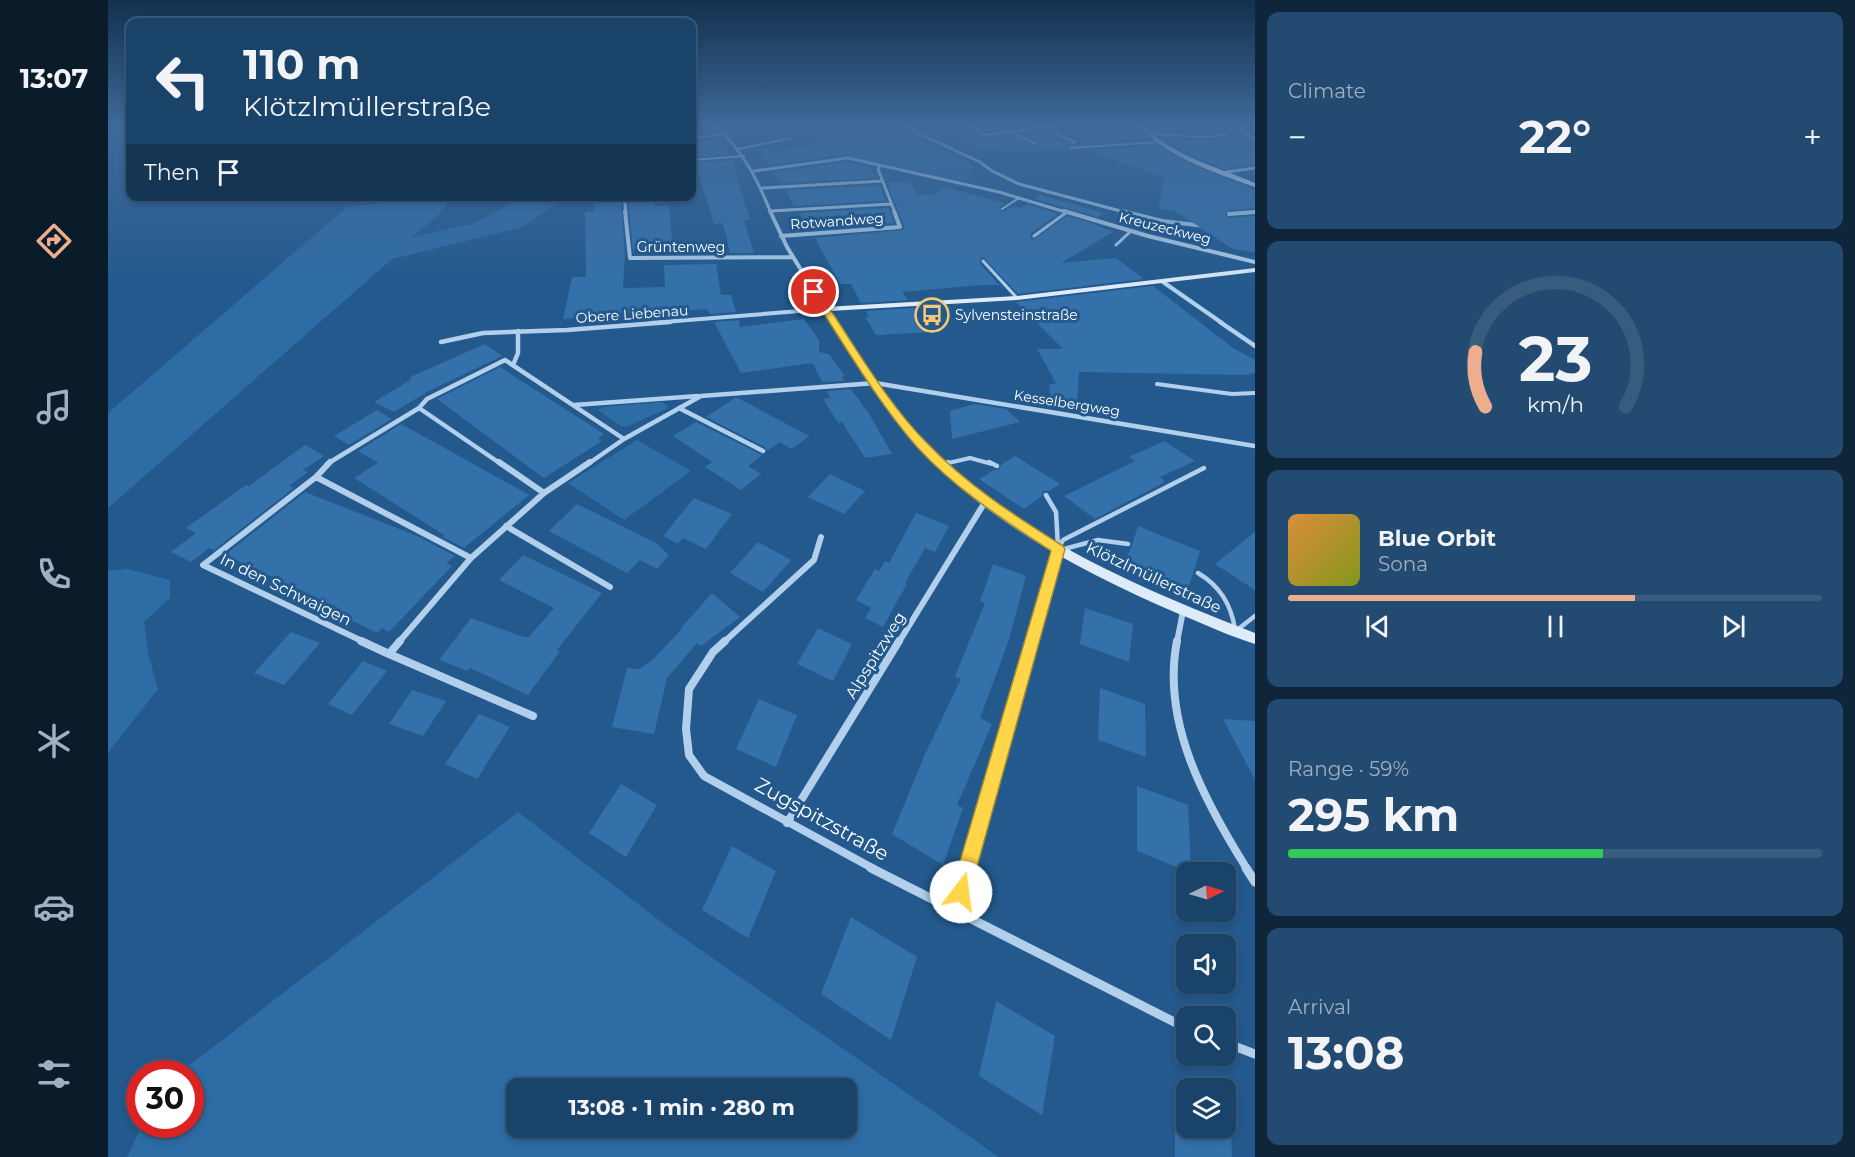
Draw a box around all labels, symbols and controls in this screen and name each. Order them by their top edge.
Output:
text: 110 m [243,38,360,90]
icon: left [144,42,222,120]
text: 13:07 [20,62,88,95]
text: Climate [1288,79,1366,103]
text: Klötzlmüllerstraße [243,90,491,123]
text: 22° [1519,109,1591,164]
text: − [1288,117,1307,157]
text: + [1803,117,1822,157]
icon: arrive [212,156,245,189]
text: Then [144,159,200,186]
street label: Kreuzeckweg [1117,208,1213,248]
street label: Rotwandweg [790,209,884,233]
icon: directions [33,220,75,262]
street label: Grüntenweg [637,238,725,256]
pin [788,266,839,317]
icon: arrive [797,275,830,308]
bus stop icon: Sylvensteinstraße [914,297,950,333]
street label: Obere Liebenau [575,301,689,327]
place label: Sylvensteinstraße [955,306,1078,324]
text: 23 [1518,321,1592,397]
icon: music [33,386,75,428]
street label: Kesselbergweg [1013,386,1121,420]
text: km/h [1526,391,1584,417]
text: Blue Orbit [1378,525,1496,552]
street label: Klötzlmüllerstraße [1083,538,1224,617]
street label: In den Schwaigen [217,549,355,629]
text: Sona [1378,552,1428,576]
icon: phone [33,553,75,595]
street label: Alpspitzweg [841,609,910,702]
icon: previous [1361,610,1394,643]
icon: pause [1539,610,1572,643]
icon: next [1717,610,1750,643]
icon: climate [33,720,75,762]
text: Range · 59% [1288,757,1409,781]
street label: Zugspitzstraße [751,772,893,866]
text: 295 km [1288,787,1459,842]
position arrow [929,860,993,924]
north arrow [1176,862,1236,922]
map controls [1176,862,1236,1138]
icon: car [33,886,75,928]
button: sound [1176,934,1236,994]
text: Arrival [1288,995,1351,1019]
button: search [1176,1006,1236,1066]
text: 13:08 [1288,1025,1404,1080]
icon: filters [33,1053,75,1095]
speed limit sign: 30 [126,1060,204,1138]
button: layers [1176,1078,1236,1138]
text: 13:08 · 1 min · 280 m [568,1094,795,1121]

